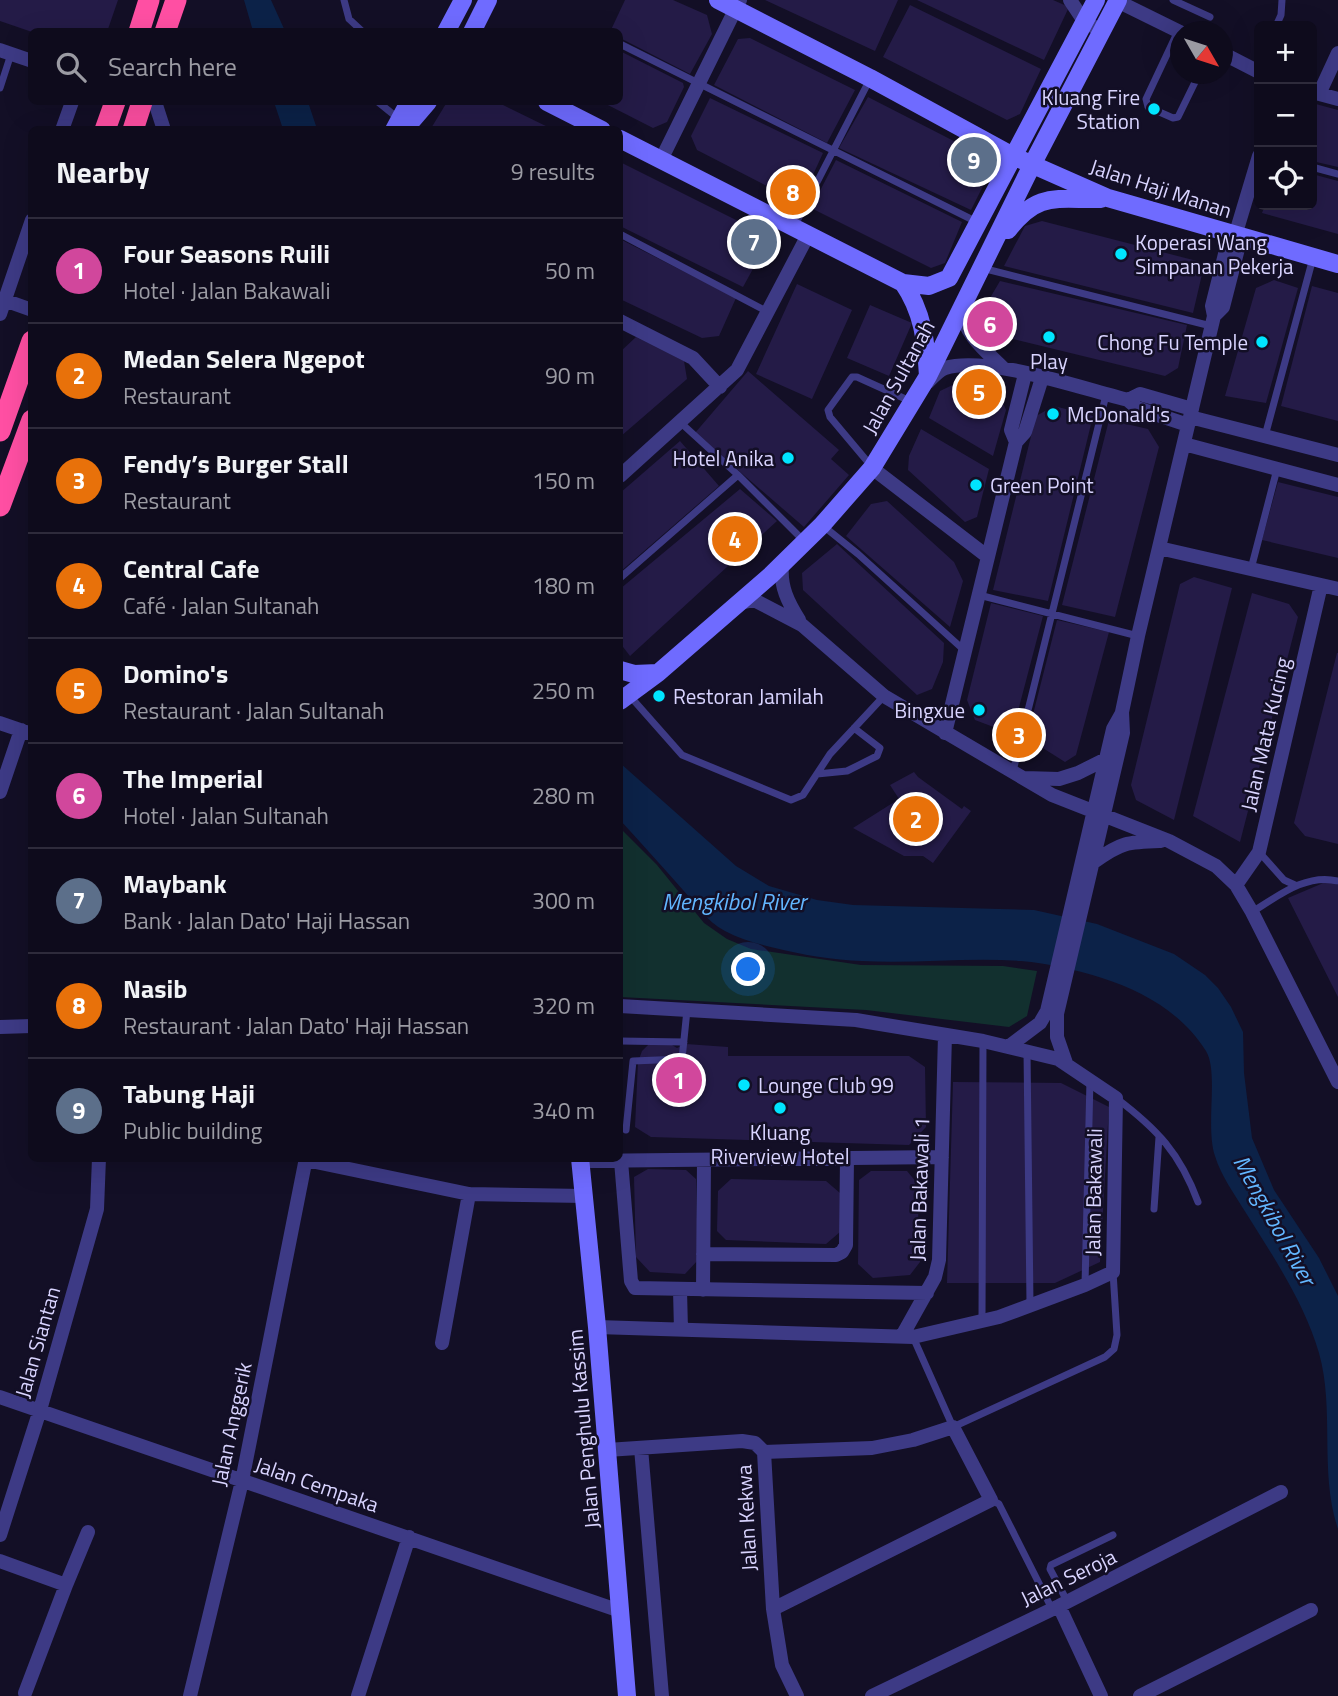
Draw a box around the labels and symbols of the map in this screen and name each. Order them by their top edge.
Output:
north arrow [1170,21,1233,84]
place label: Kluang Fire Station [1042,81,1140,137]
marker: Kluang Fire Station [1146,101,1162,117]
pin: 9 [951,134,997,186]
street label: Jalan Haji Manan [1086,150,1236,226]
pin: 8 [770,166,816,218]
pin: 7 [731,216,777,268]
place label: Koperasi Wang Simpanan Pekerja [1135,226,1294,282]
marker: Koperasi Wang Simpanan Pekerja [1113,246,1129,262]
pin: 6 [967,298,1013,350]
street label: Jalan Sultanah [853,314,943,440]
place label: Chong Fu Temple [1097,326,1248,358]
marker: Play [1041,329,1057,345]
marker: Chong Fu Temple [1254,334,1270,350]
place label: Play [1030,345,1068,377]
pin: 5 [956,366,1002,418]
place label: McDonald's [1067,398,1170,430]
marker: McDonald's [1045,406,1061,422]
place label: Hotel Anika [673,442,774,474]
marker: Hotel Anika [780,450,796,466]
place label: Green Point [990,469,1094,501]
marker: Green Point [968,477,984,493]
pin: 4 [712,513,758,565]
street label: Jalan Mata Kucing [1232,654,1298,814]
place label: Restoran Jamilah [673,680,824,712]
marker: Restoran Jamilah [651,688,667,704]
place label: Bingxue [894,694,965,726]
marker: Bingxue [971,702,987,718]
pin: 3 [996,709,1042,761]
pin: 2 [893,793,939,845]
water label: Mengkibol River [662,884,809,919]
your location [731,952,765,986]
pin: 1 [656,1054,702,1106]
place label: Lounge Club 99 [758,1069,894,1101]
marker: Lounge Club 99 [736,1077,752,1093]
marker: Kluang Riverview Hotel [772,1100,788,1116]
place label: Kluang Riverview Hotel [710,1116,850,1172]
street label: Jalan Bakawali 1 [900,1116,938,1262]
street label: Jalan Bakawali [1076,1128,1110,1256]
water label: Mengkibol River [1225,1148,1327,1294]
street label: Jalan Siantan [6,1282,68,1402]
street label: Jalan Penghulu Kassim [558,1328,608,1530]
street label: Jalan Anggerik [202,1359,260,1489]
street label: Jalan Cempaka [251,1448,384,1520]
street label: Jalan Kekwa [727,1463,765,1572]
street label: Jalan Seroja [1015,1540,1122,1614]

